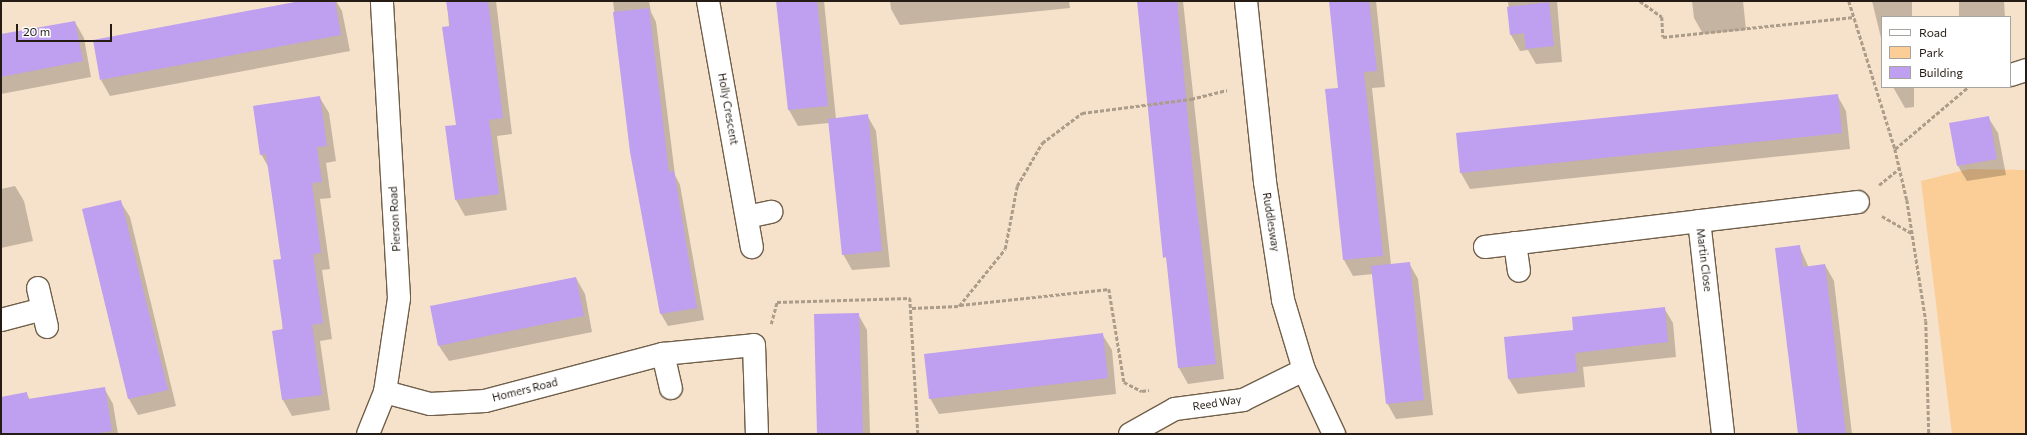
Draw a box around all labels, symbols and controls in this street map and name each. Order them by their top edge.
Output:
scale bar [18,16,114,42]
legend [1881,16,2011,88]
text: 20 m [23,24,50,38]
text: Road [1919,25,1947,39]
text: Park [1919,45,1944,59]
text: Building [1919,65,1963,79]
street label: Holly Crescent [715,72,741,146]
street label: Pierson Road [387,186,403,252]
street label: Ruddlesway [1260,192,1282,252]
street label: Martin Close [1694,227,1714,293]
street label: Homers Road [491,375,559,405]
street label: Reed Way [1192,393,1242,413]

